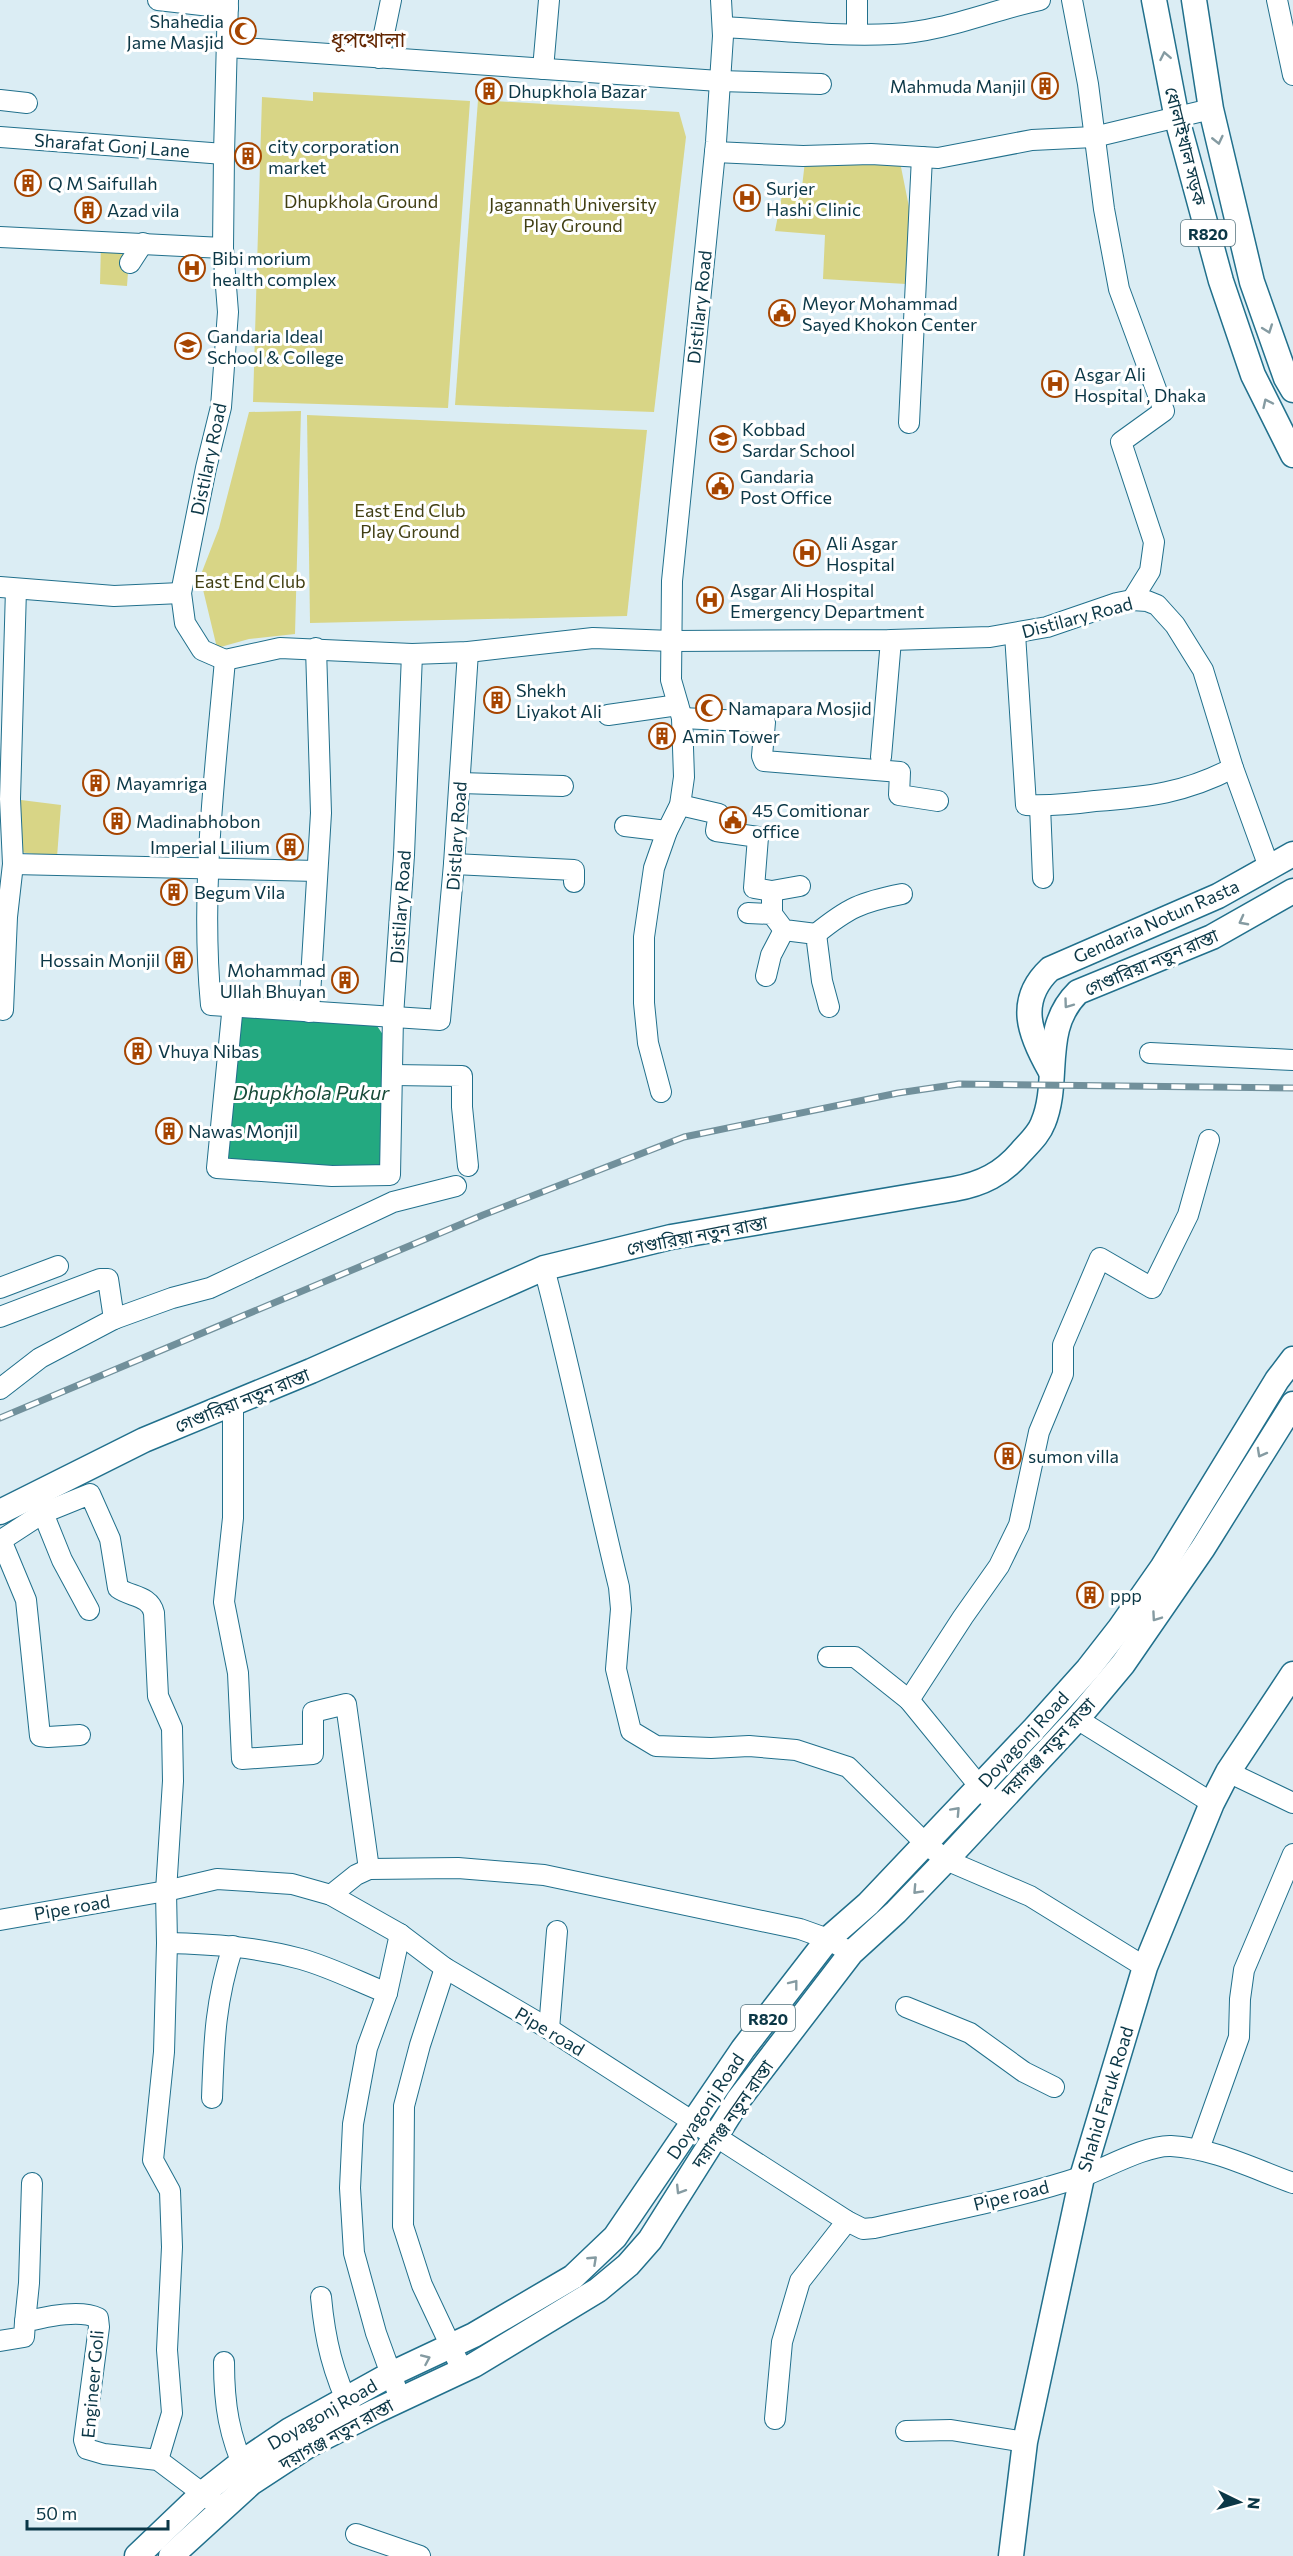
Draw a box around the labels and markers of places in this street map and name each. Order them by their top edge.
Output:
place label: Shahedia Jame Masjid [126,10,224,53]
mosque icon: Shahedia Jame Masjid [228,16,258,46]
building icon: Mahmuda Manjil [1030,71,1060,101]
place label: Mahmuda Manjil [890,75,1026,97]
building icon: Dhupkhola Bazar [474,76,504,106]
place label: Dhupkhola Bazar [508,80,647,102]
place label: city corporation market [268,135,399,178]
building icon: city corporation market [233,141,263,171]
building icon: Q M Saifullah [13,168,43,198]
place label: Q M Saifullah [48,172,157,194]
place label: Surjer Hashi Clinic [766,177,861,220]
hospital icon: Surjer Hashi Clinic [732,183,762,213]
building icon: Azad vila [73,195,103,225]
place label: Azad vila [107,199,179,221]
place label: Bibi morium health complex [212,247,337,290]
hospital icon: Bibi morium health complex [177,253,207,283]
place label: Meyor Mohammad Sayed Khokon Center [802,292,977,335]
public building icon: Meyor Mohammad Sayed Khokon Center [767,298,797,328]
place label: Gandaria Ideal School & College [207,325,344,368]
school or university icon: Gandaria Ideal School & College [173,331,203,361]
place label: Asgar Ali Hospital , Dhaka [1074,363,1206,406]
hospital icon: Asgar Ali Hospital , Dhaka [1040,369,1070,399]
place label: Kobbad Sardar School [742,418,855,461]
school or university icon: Kobbad Sardar School [708,424,738,454]
place label: Gandaria Post Office [740,465,832,508]
public building icon: Gandaria Post Office [705,471,735,501]
place label: Ali Asgar Hospital [826,532,898,575]
hospital icon: Ali Asgar Hospital [792,538,822,568]
place label: Asgar Ali Hospital Emergency Department [730,579,924,622]
hospital icon: Asgar Ali Hospital Emergency Department [695,585,725,615]
place label: Shekh Liyakot Ali [516,679,602,722]
building icon: Shekh Liyakot Ali [482,685,512,715]
mosque icon: Namapara Mosjid [694,693,724,723]
place label: Namapara Mosjid [728,697,872,719]
building icon: Amin Tower [647,721,677,751]
place label: Amin Tower [682,725,780,747]
building icon: Mayamriga [81,768,111,798]
place label: Mayamriga [116,772,207,794]
place label: 45 Comitionar office [752,799,870,842]
public building icon: 45 Comitionar office [718,805,748,835]
building icon: Madinabhobon [102,806,132,836]
place label: Madinabhobon [136,810,261,832]
building icon: Imperial Lilium [275,832,305,862]
place label: Imperial Lilium [150,836,270,858]
building icon: Begum Vila [159,877,189,907]
place label: Begum Vila [194,881,285,903]
building icon: Hossain Monjil [164,945,194,975]
place label: Hossain Monjil [40,949,160,971]
place label: Mohammad Ullah Bhuyan [220,959,326,1002]
building icon: Mohammad Ullah Bhuyan [330,965,360,995]
building icon: Vhuya Nibas [123,1036,153,1066]
place label: Vhuya Nibas [158,1040,259,1062]
building icon: Nawas Monjil [154,1116,184,1146]
place label: Nawas Monjil [188,1120,298,1142]
building icon: sumon villa [993,1441,1023,1471]
place label: sumon villa [1028,1445,1119,1467]
building icon: ppp [1075,1580,1105,1610]
place label: ppp [1110,1584,1142,1606]

